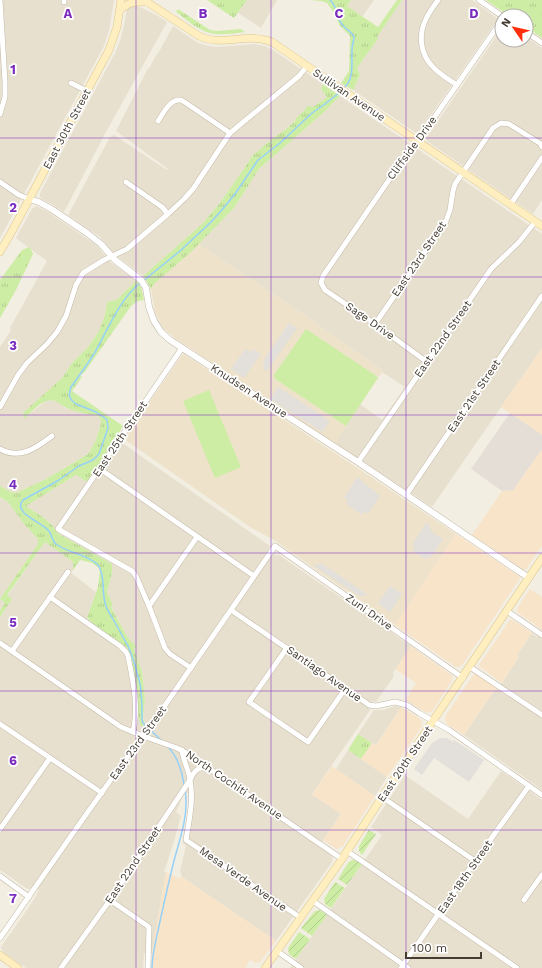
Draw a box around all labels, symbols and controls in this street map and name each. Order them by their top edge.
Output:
text: A [64,6,73,21]
text: B [199,6,208,21]
text: C [335,6,344,21]
text: D [469,6,479,21]
north arrow [494,8,534,48]
text: N [498,16,514,30]
text: 1 [10,62,16,77]
street label: Sullivan Avenue [310,66,388,124]
street label: East 30th Street [40,86,94,171]
street label: Cliffside Drive [385,114,439,182]
text: 2 [9,200,17,215]
street label: East 23rd Street [389,218,449,299]
street label: East 22nd Street [412,298,475,380]
street label: Sage Drive [343,299,397,343]
text: 3 [9,338,17,353]
street label: East 21st Street [445,357,503,435]
street label: Knudsen Avenue [208,361,290,421]
street label: East 25th Street [90,398,150,479]
text: 4 [9,477,18,492]
street label: Zuni Drive [343,591,395,633]
text: 5 [9,615,17,630]
street label: Santiago Avenue [284,643,364,705]
street label: East 23rd Street [107,703,169,783]
street label: East 20th Street [375,723,435,805]
street label: North Cochiti Avenue [183,748,285,822]
text: 6 [9,753,17,768]
street label: East 22nd Street [102,823,164,906]
street label: East 18th Street [435,838,495,916]
street label: Mesa Verde Avenue [197,844,289,914]
text: 7 [9,891,17,906]
scale bar [406,934,481,960]
text: 100 m [412,941,447,955]

